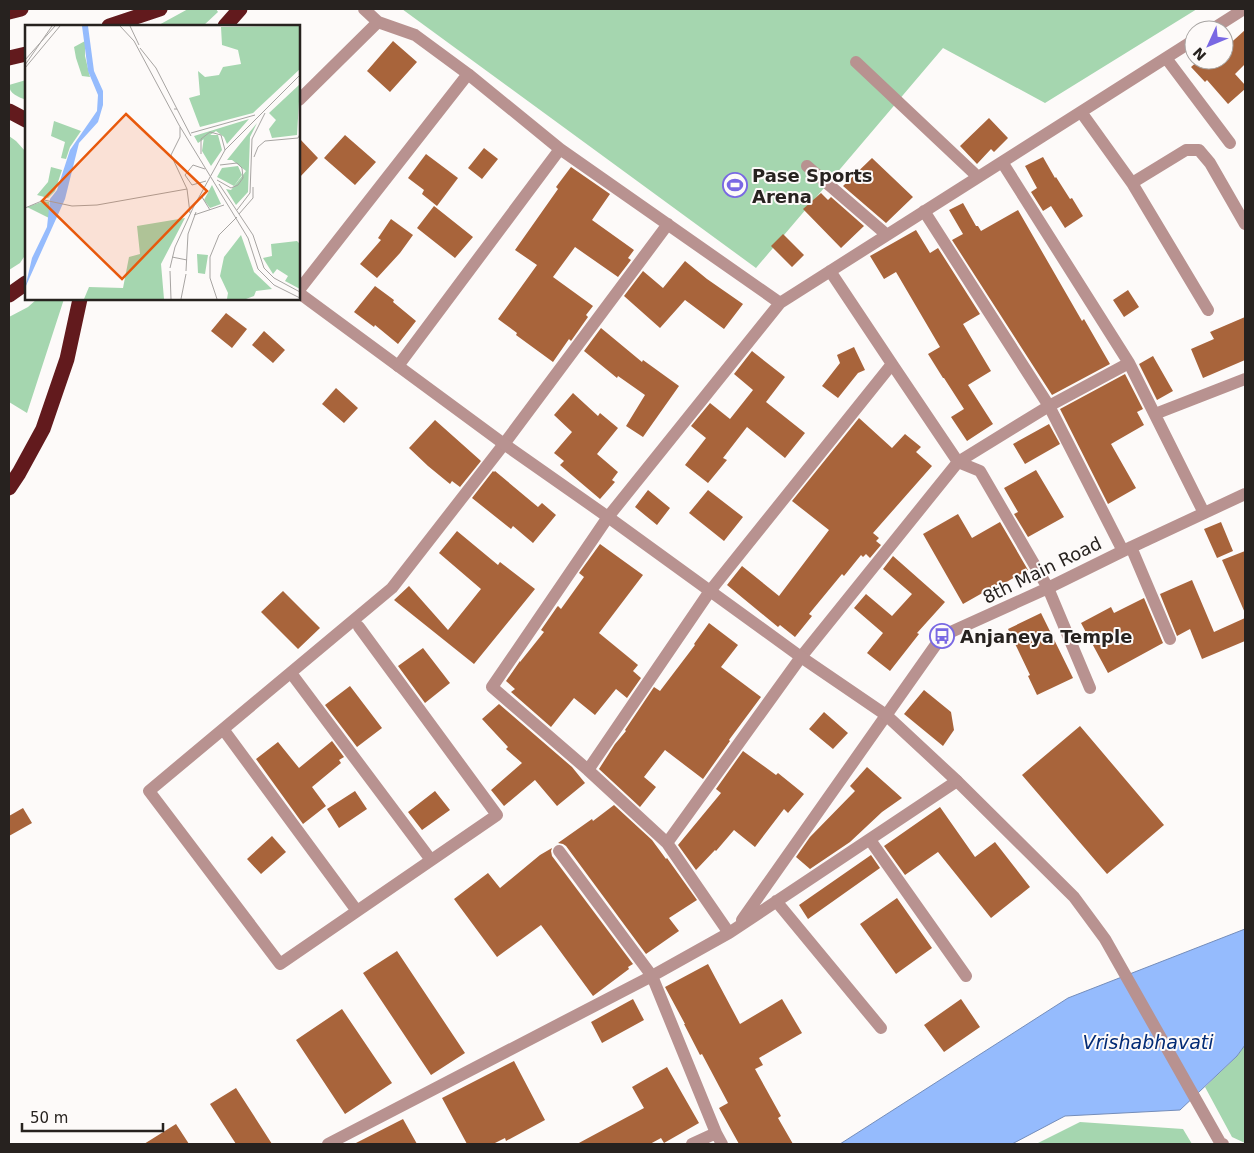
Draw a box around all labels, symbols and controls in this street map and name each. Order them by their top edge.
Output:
north arrow [1184,20,1234,70]
inset map [25,25,300,300]
text: N [1190,44,1209,64]
place label: Pase Sports Arena [752,165,872,207]
sports icon: Pase Sports Arena [722,172,748,198]
street label: 8th Main Road [979,532,1105,608]
bus stop icon: Anjaneya Temple [929,623,955,649]
place label: Anjaneya Temple [960,626,1132,647]
water label: Vrishabhavati [1082,1031,1214,1053]
scale bar [22,1100,164,1132]
text: 50 m [30,1109,68,1127]

